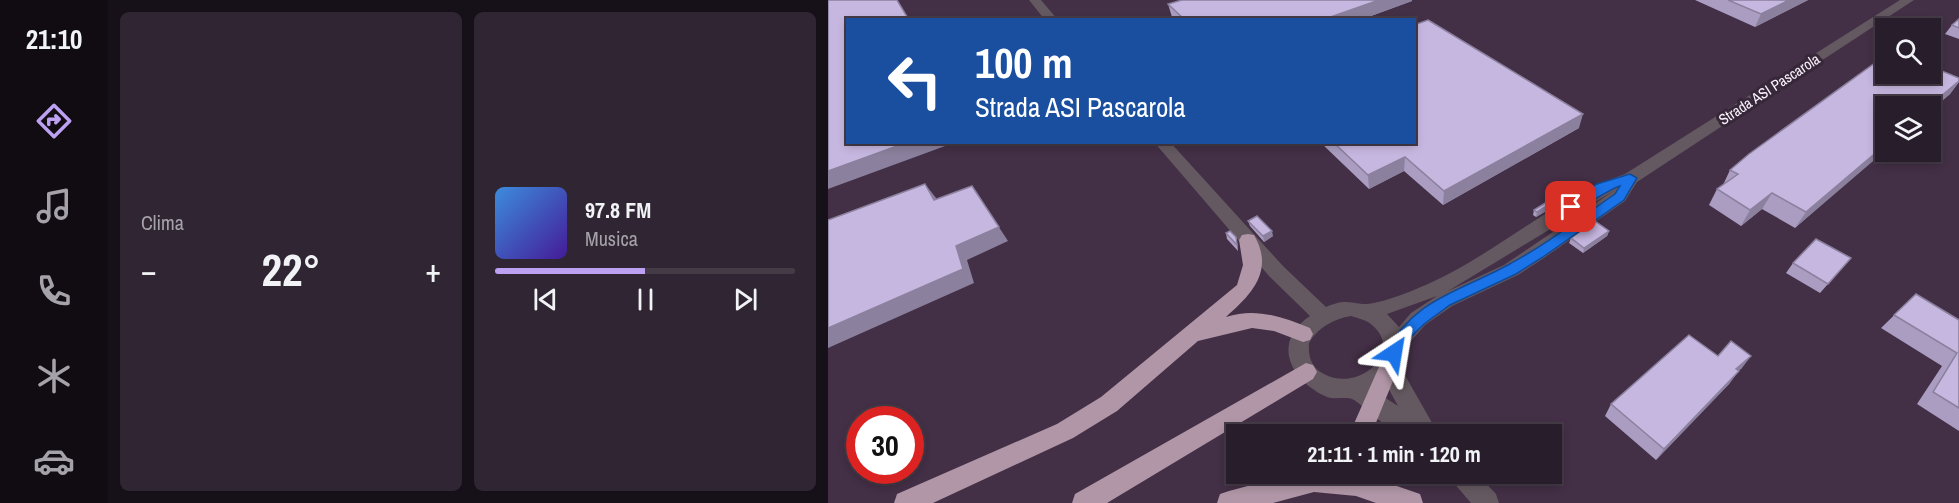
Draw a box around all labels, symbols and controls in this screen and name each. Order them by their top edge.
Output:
map controls [1875,18,1941,162]
button: search [1875,18,1941,84]
text: 21:10 [26,21,82,57]
text: 100 m [975,35,1073,91]
icon: left [876,42,954,120]
street label: Strada ASI Pascarola [1714,48,1824,130]
text: Strada ASI Pascarola [975,89,1185,125]
button: layers [1875,96,1941,162]
icon: directions [33,100,75,142]
pin [1545,181,1596,232]
icon: music [33,185,75,227]
icon: arrive [1554,190,1587,223]
text: 97.8 FM [585,195,651,225]
text: Clima [141,209,184,236]
text: Musica [585,225,638,252]
text: 22° [261,239,321,300]
text: − [141,248,157,292]
text: + [425,248,441,292]
icon: phone [33,270,75,312]
icon: previous [529,283,562,316]
icon: pause [629,283,662,316]
icon: next [729,283,762,316]
position arrow [1362,321,1426,385]
icon: climate [33,355,75,397]
speed limit sign: 30 [846,406,924,484]
text: 21:11 · 1 min · 120 m [1307,439,1481,469]
icon: car [33,440,75,482]

